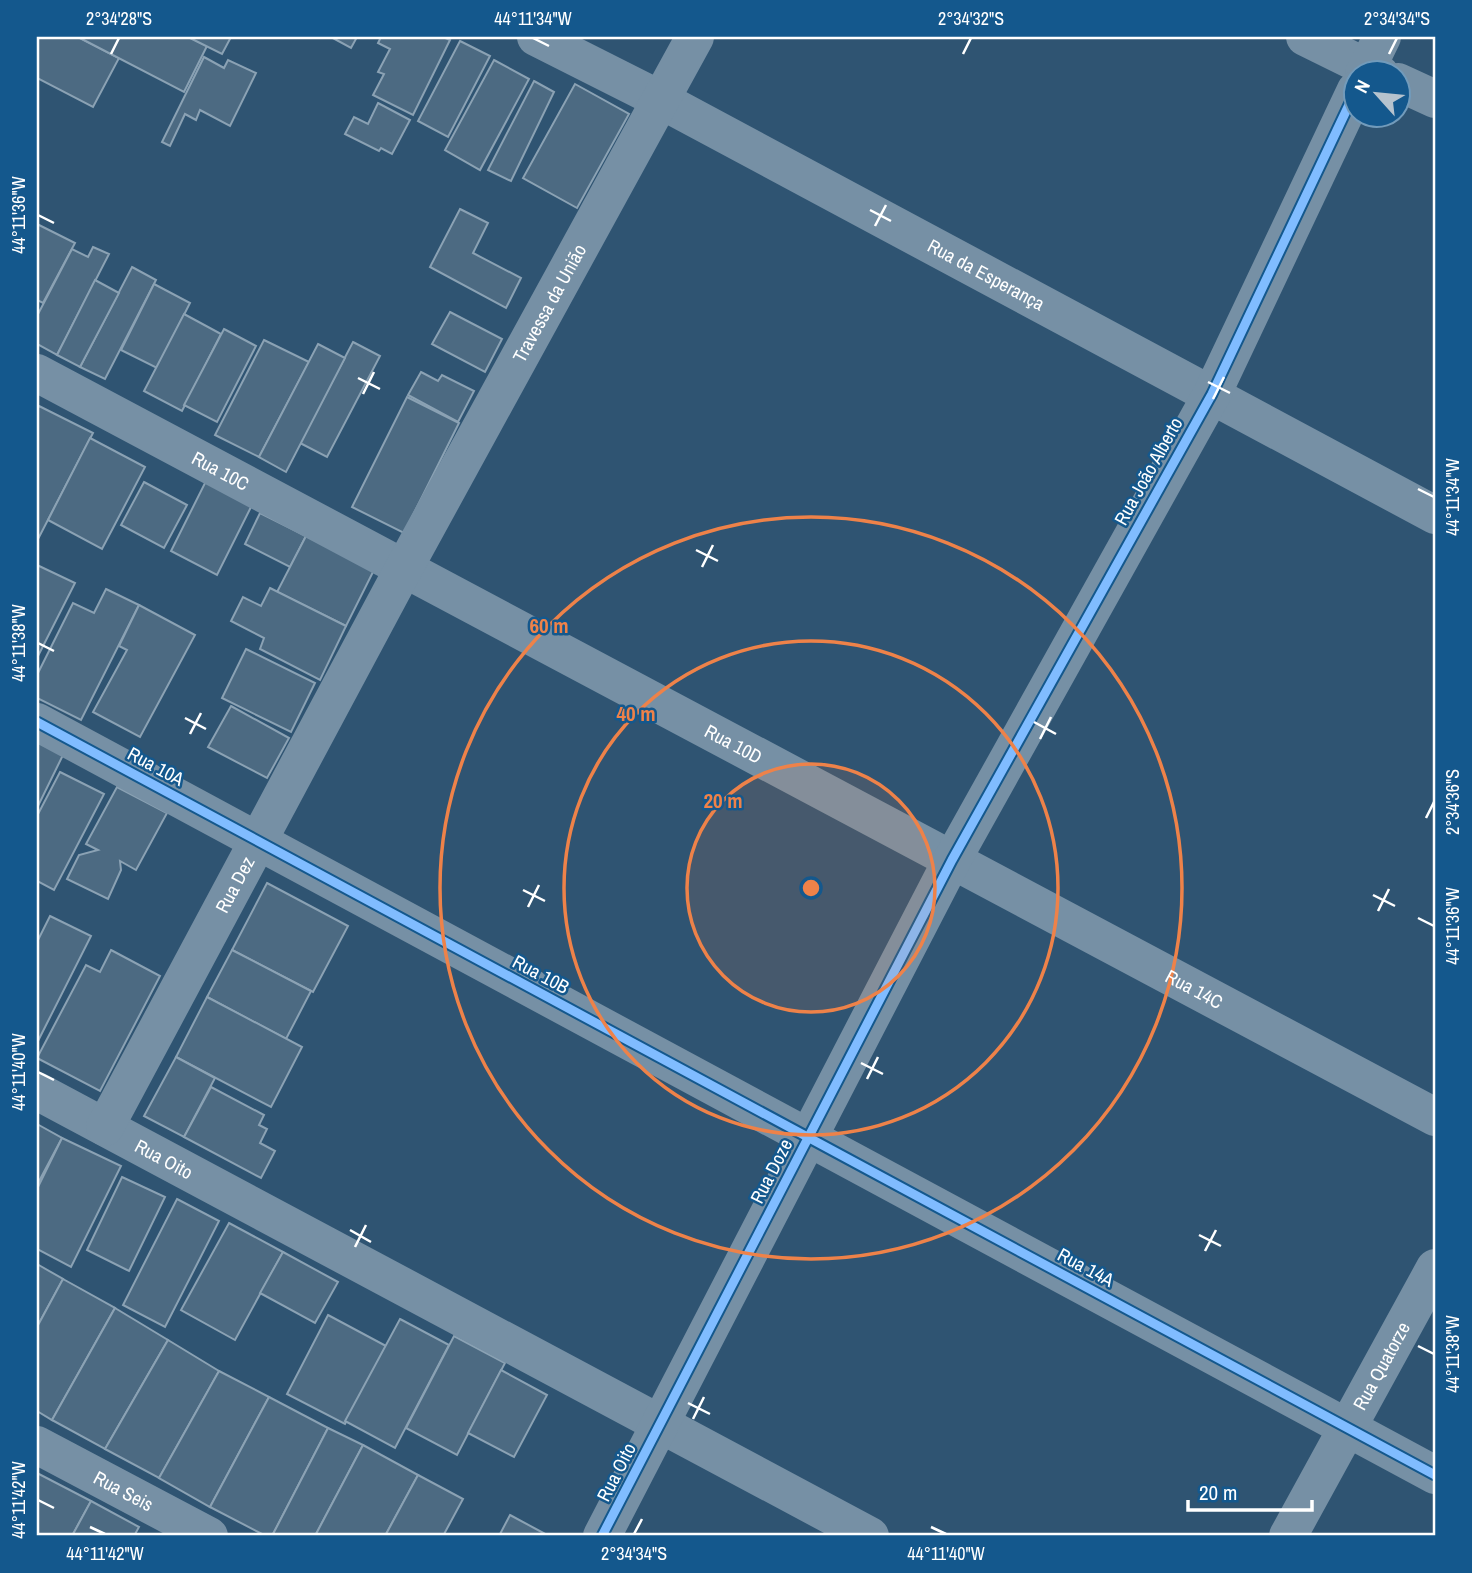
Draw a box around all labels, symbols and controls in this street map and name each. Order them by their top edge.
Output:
text: 2°34'28"S [86,6,152,31]
text: 44°11'34"W [494,6,572,31]
text: 2°34'32"S [938,6,1004,31]
text: 2°34'34"S [1364,6,1430,31]
north arrow [1342,60,1412,130]
text: N [1348,75,1376,97]
text: 44°11'36"W [6,176,31,254]
street label: Rua da Esperança [923,232,1050,317]
street label: Travessa da União [506,239,592,367]
street label: Rua João Alberto [1108,412,1188,530]
street label: Rua 10C [187,445,254,497]
text: 44°11'34"W [1440,458,1465,536]
text: 44°11'38"W [6,604,31,682]
text: 60 m [529,611,569,640]
text: 40 m [616,699,656,728]
street label: Rua 10D [700,718,767,770]
street label: Rua 10A [123,740,189,792]
text: 2°34'36"S [1440,769,1465,835]
text: 20 m [703,786,743,815]
street label: Rua Dez [209,851,261,917]
centre of rings [799,876,823,900]
text: 44°11'36"W [1440,887,1465,965]
street label: Rua 10B [508,948,574,1000]
street label: Rua 14C [1161,963,1228,1015]
text: 44°11'40"W [6,1033,31,1111]
street label: Rua Oito [130,1133,198,1185]
street label: Rua Doze [744,1134,798,1208]
street label: Rua 14A [1053,1241,1119,1293]
text: 44°11'38"W [1440,1315,1465,1393]
street label: Rua Quatorze [1347,1317,1416,1415]
street label: Rua Oito [590,1438,642,1506]
text: 44°11'42"W [6,1461,31,1539]
street label: Rua Seis [89,1464,158,1517]
scale bar [1188,1468,1313,1512]
text: 20 m [1199,1478,1237,1507]
text: 44°11'42"W [66,1541,144,1566]
text: 2°34'34"S [601,1541,667,1566]
text: 44°11'40"W [907,1541,985,1566]

